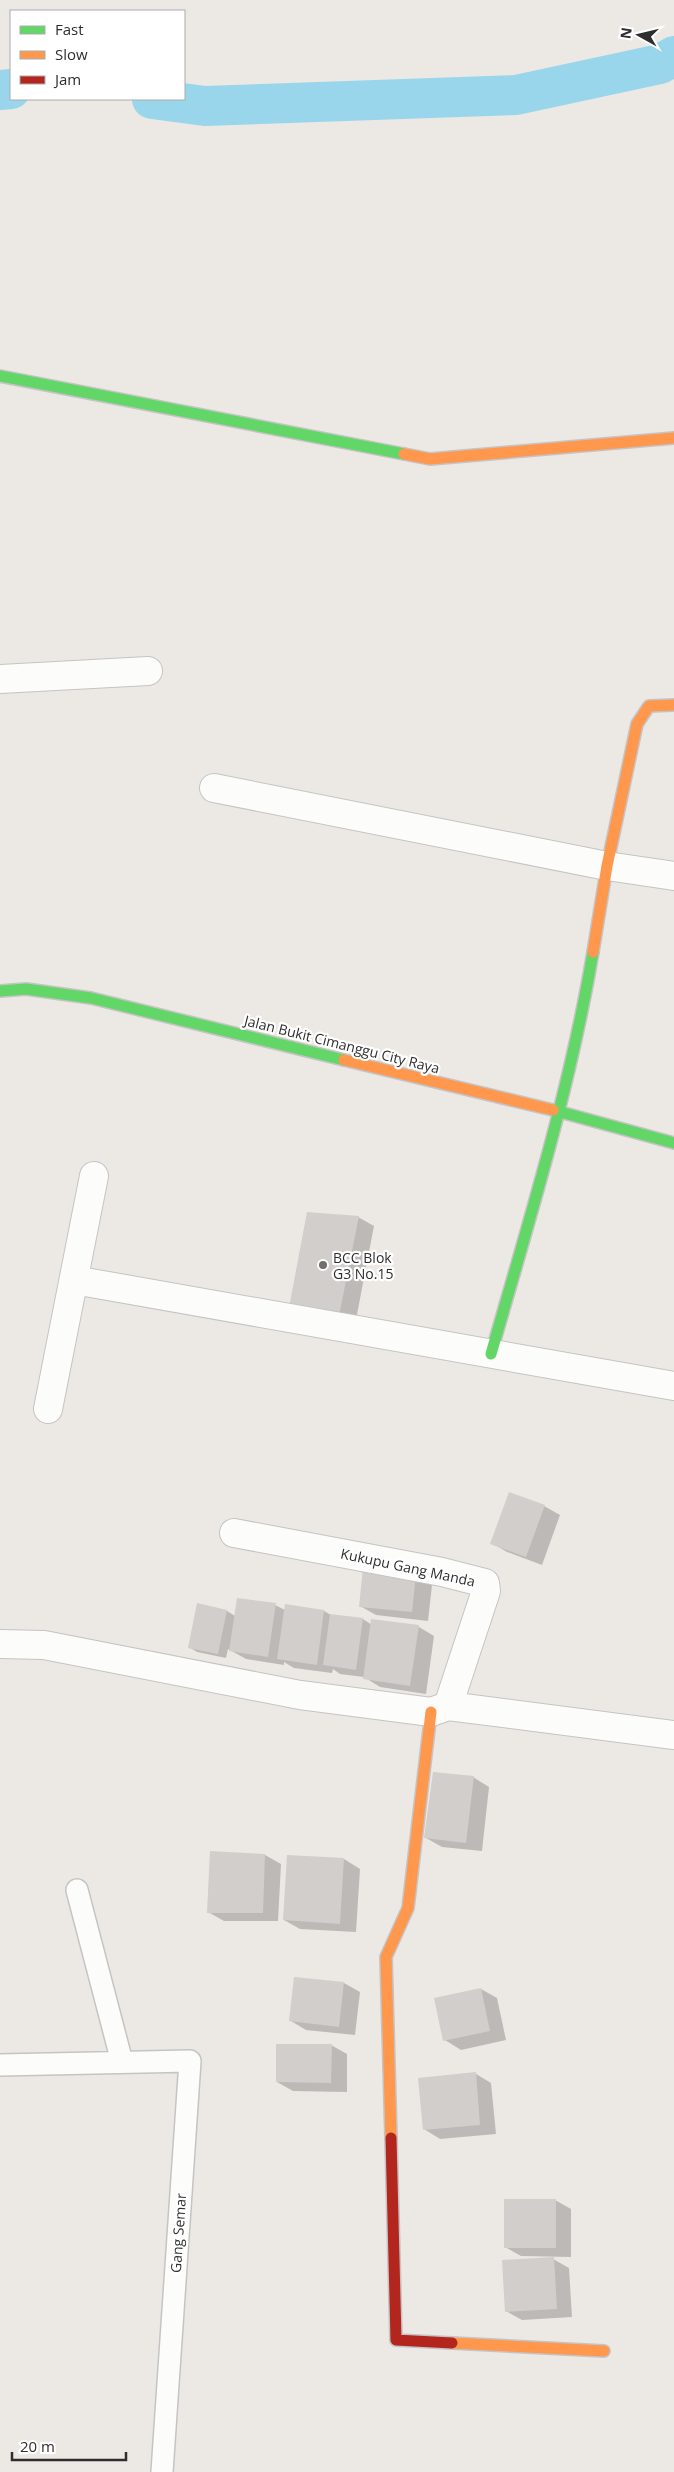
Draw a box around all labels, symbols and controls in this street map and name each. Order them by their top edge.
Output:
legend [10,10,185,100]
north arrow [614,10,664,60]
text: Fast [55,19,84,39]
text: N [615,26,636,40]
text: Slow [55,44,88,64]
text: Jam [53,69,81,89]
street label: Jalan Bukit Cimanggu City Raya [240,1010,442,1077]
place label: BCC Blok G3 No.15 [333,1248,393,1283]
marker: BCC Blok G3 No.15 [317,1259,329,1271]
street label: Kukupu Gang Manda [339,1543,477,1591]
street label: Gang Semar [166,2192,190,2273]
scale bar [12,2430,126,2462]
text: 20 m [20,2436,55,2456]

